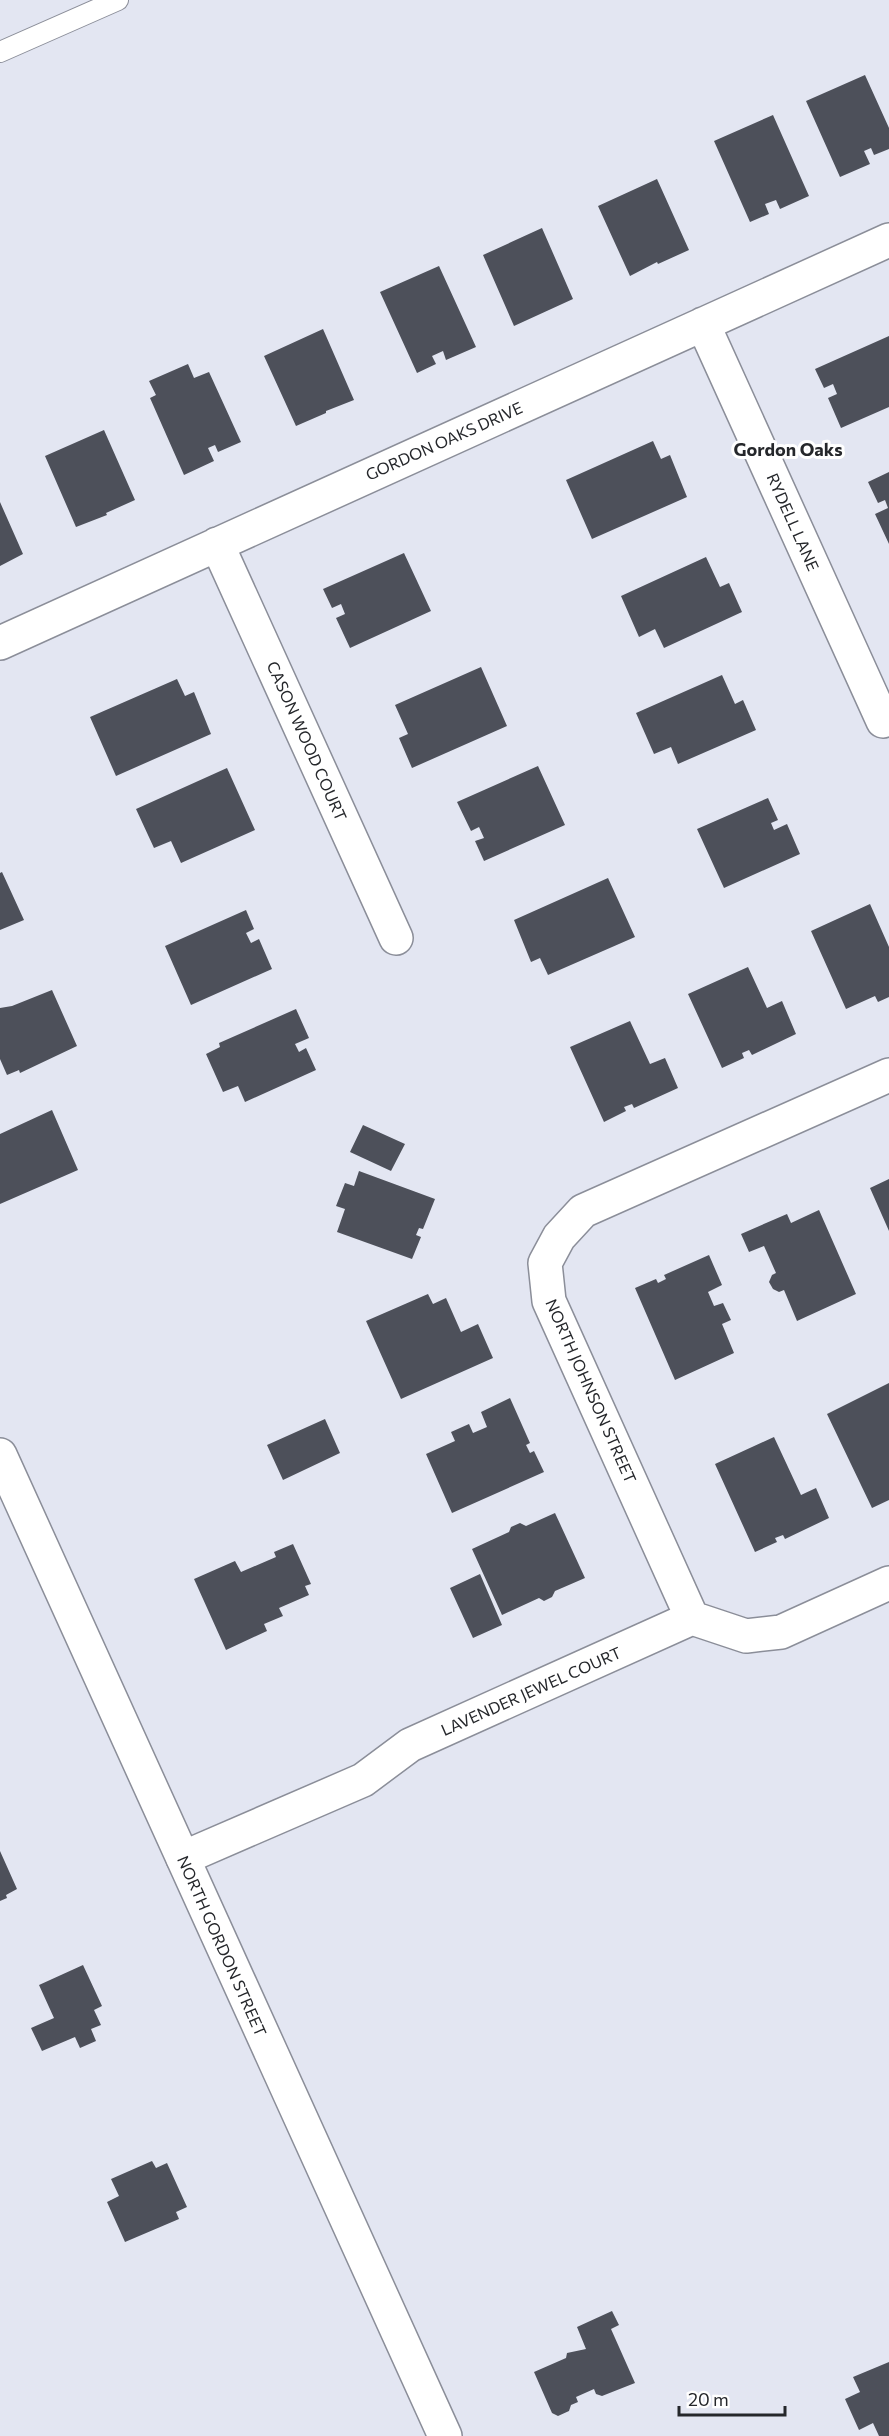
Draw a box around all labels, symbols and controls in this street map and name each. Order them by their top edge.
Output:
street label: GORDON OAKS DRIVE [362,397,525,484]
district label: Gordon Oaks [733,438,843,460]
street label: RYDELL LANE [763,470,824,574]
street label: CASON WOOD COURT [264,658,351,824]
street label: NORTH JOHNSON STREET [542,1296,641,1486]
street label: LAVENDER JEWEL COURT [438,1642,624,1739]
street label: NORTH GORDON STREET [174,1853,271,2039]
scale bar [679,2379,786,2417]
text: 20 m [688,2388,729,2410]

